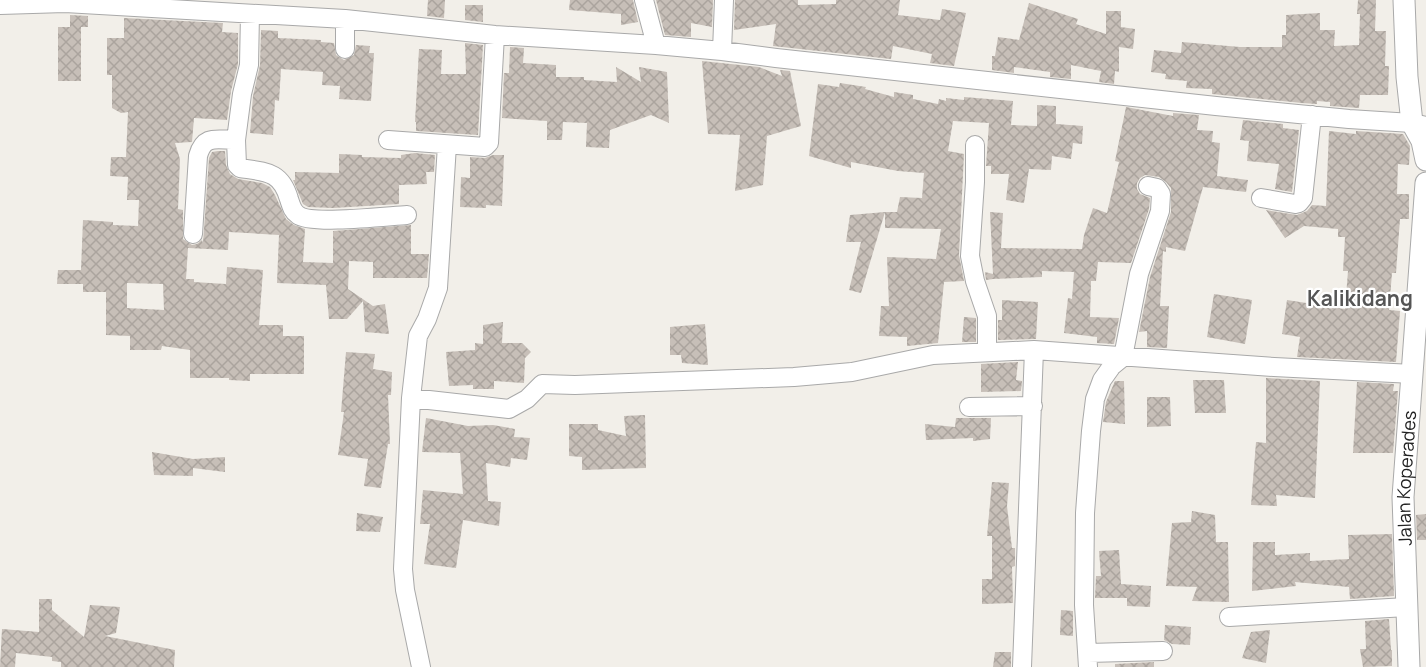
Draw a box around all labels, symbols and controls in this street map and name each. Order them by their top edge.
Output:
district label: Kalikidang [1307,284,1413,312]
street label: Jalan Koperades [1391,410,1421,546]

